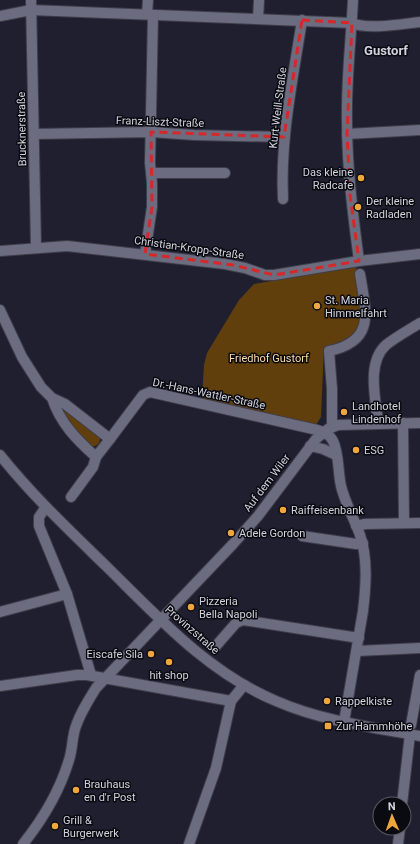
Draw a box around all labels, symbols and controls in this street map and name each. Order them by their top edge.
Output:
district label: Gustorf [364,43,408,58]
street label: Kurt-Weill-Straße [267,66,289,149]
street label: Brucknerstraße [15,91,29,166]
street label: Franz-Liszt-Straße [116,114,205,130]
place label: Das kleine Radcafe [303,166,353,192]
marker: Das kleine Radcafe [356,173,366,183]
place label: Der kleine Radladen [366,195,414,221]
marker: Der kleine Radladen [353,202,363,212]
street label: Christian-Kropp-Straße [133,234,245,262]
place label: St. Maria Himmelfahrt [325,294,387,320]
marker: St. Maria Himmelfahrt [312,301,322,311]
park label: Friedhof Gustorf [229,352,309,365]
street label: Dr.-Hans-Wattler-Straße [151,376,267,412]
place label: Landhotel Lindenhof [352,400,401,426]
marker: Landhotel Lindenhof [339,407,349,417]
place label: ESG [364,444,384,457]
marker: ESG [351,445,361,455]
street label: Auf dem Wiler [241,451,293,514]
place label: Raiffeisenbank [291,504,364,517]
marker: Raiffeisenbank [278,505,288,515]
place label: Adele Gordon [239,527,305,540]
marker: Adele Gordon [226,528,236,538]
place label: Pizzeria Bella Napoli [199,595,257,621]
marker: Pizzeria Bella Napoli [186,602,196,612]
street label: Provinzstraße [162,603,222,657]
place label: Eiscafe Sila [87,648,143,661]
marker: Eiscafe Sila [146,649,156,659]
marker: hit shop [164,657,174,667]
place label: hit shop [149,669,189,682]
place label: Rappelkiste [335,695,392,708]
marker: Rappelkiste [322,696,332,706]
place label: Zur Hammhöhe [336,720,413,733]
marker: Zur Hammhöhe [323,721,333,731]
place label: Brauhaus en d'r Post [84,778,136,804]
marker: Brauhaus en d'r Post [71,785,81,795]
north arrow [372,796,412,836]
text: N [388,800,396,813]
place label: Grill & Burgerwerk [63,814,119,840]
marker: Grill & Burgerwerk [50,821,60,831]

